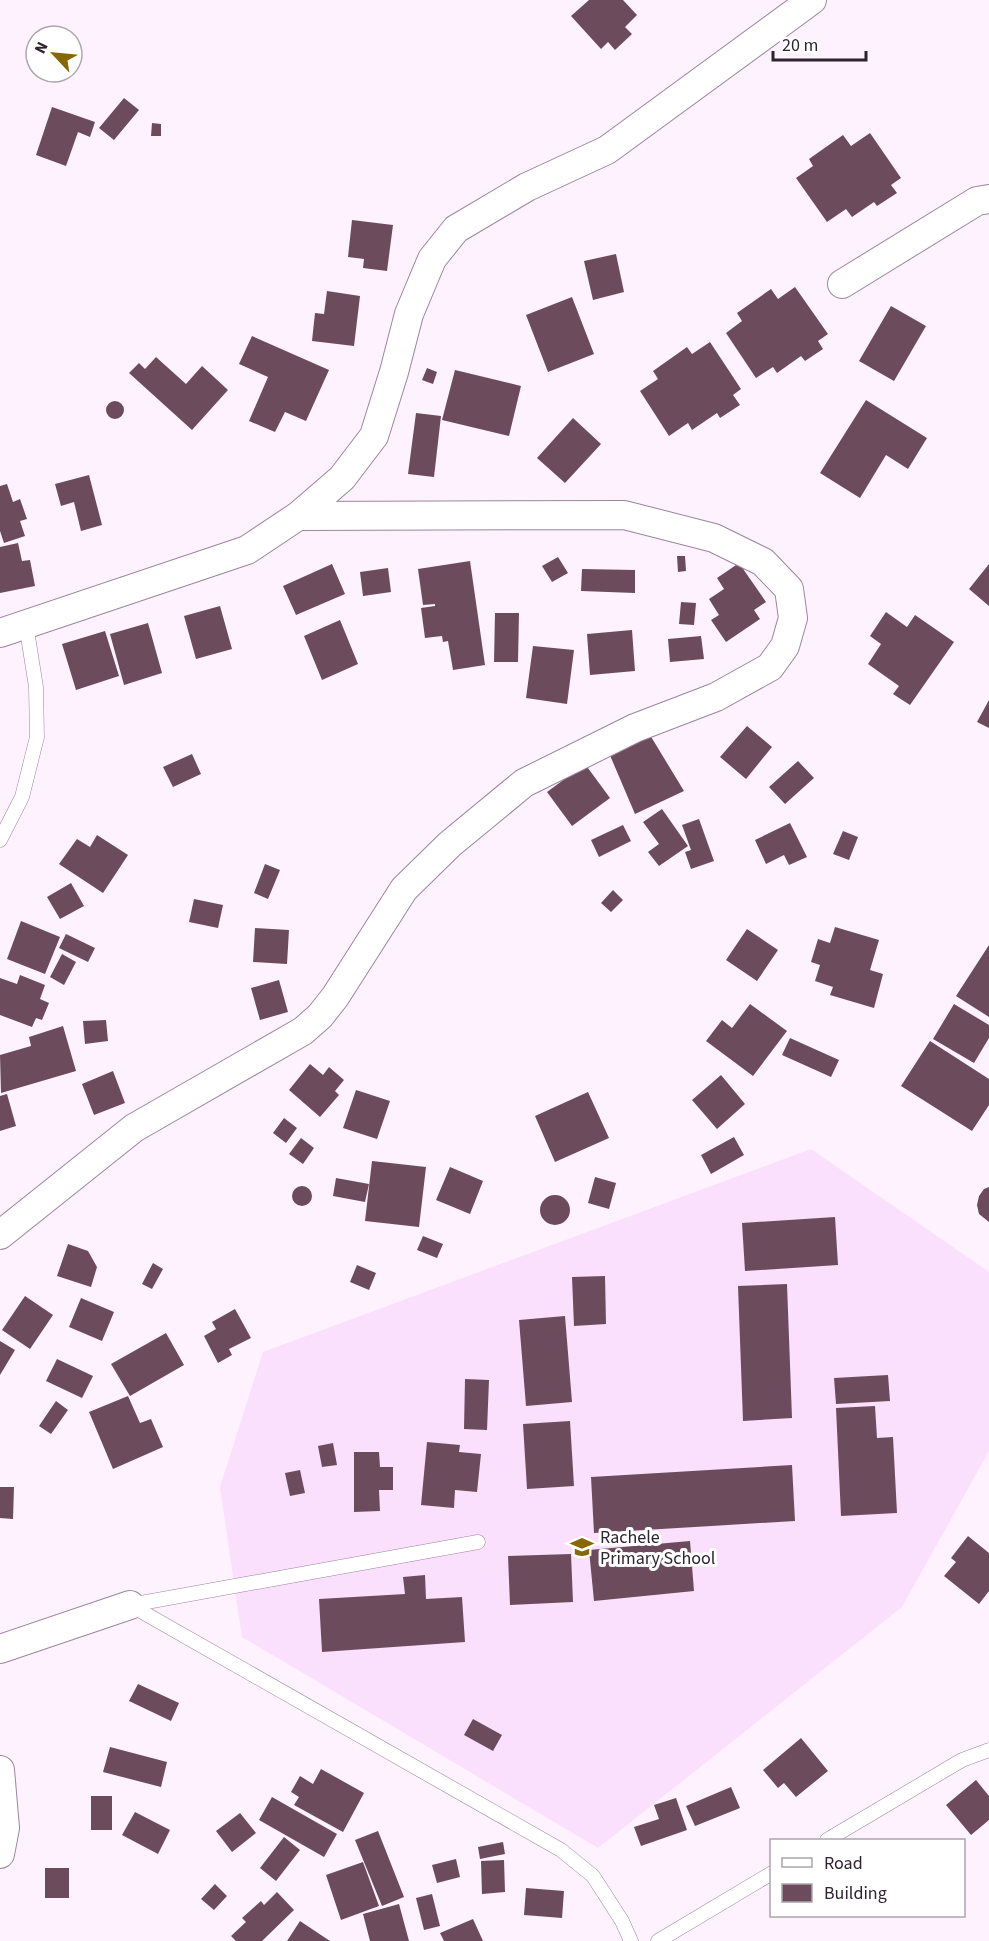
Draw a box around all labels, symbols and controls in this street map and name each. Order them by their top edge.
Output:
north arrow [24,24,84,84]
scale bar [773,24,866,62]
text: 20 m [782,33,818,58]
text: N [29,38,54,57]
place label: Rachele Primary School [600,1525,715,1571]
school or university icon: Rachele Primary School [569,1534,595,1560]
legend [770,1839,965,1917]
text: Road [824,1851,863,1876]
text: Building [824,1881,887,1906]

